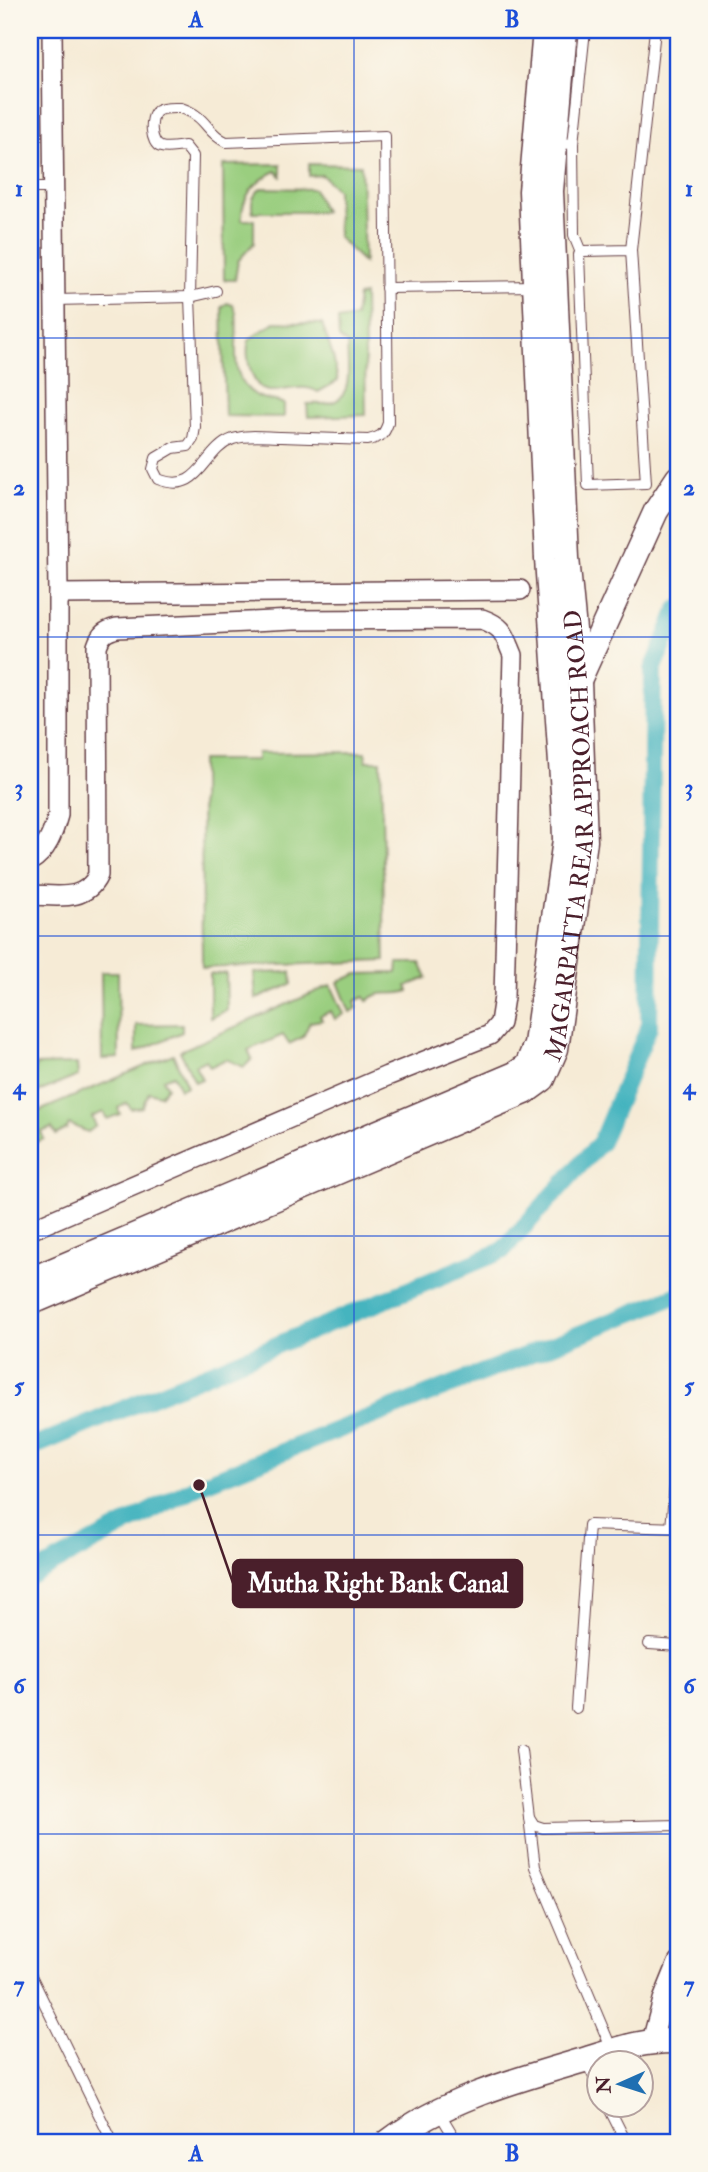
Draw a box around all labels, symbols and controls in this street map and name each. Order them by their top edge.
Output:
text: A [188,5,204,34]
text: B [504,5,520,34]
text: 1 [15,174,23,203]
text: 1 [685,174,693,203]
text: 2 [13,473,25,502]
text: 2 [683,473,695,502]
street label: MAGARPATTA REAR APPROACH ROAD [537,608,601,1066]
text: 3 [15,773,23,802]
text: 3 [685,773,693,802]
text: 4 [12,1072,27,1101]
text: 4 [682,1072,697,1101]
text: 5 [14,1371,25,1400]
text: 5 [684,1371,695,1400]
callout: Mutha Right Bank Canal [233,1560,522,1607]
text: Mutha Right Bank Canal [246,1568,509,1601]
text: 6 [13,1671,27,1700]
text: 6 [683,1671,697,1700]
text: 7 [14,1970,25,1999]
text: 7 [684,1970,695,1999]
north arrow [586,2050,656,2120]
text: N [592,2075,617,2095]
text: A [188,2139,204,2168]
text: B [504,2139,520,2168]

